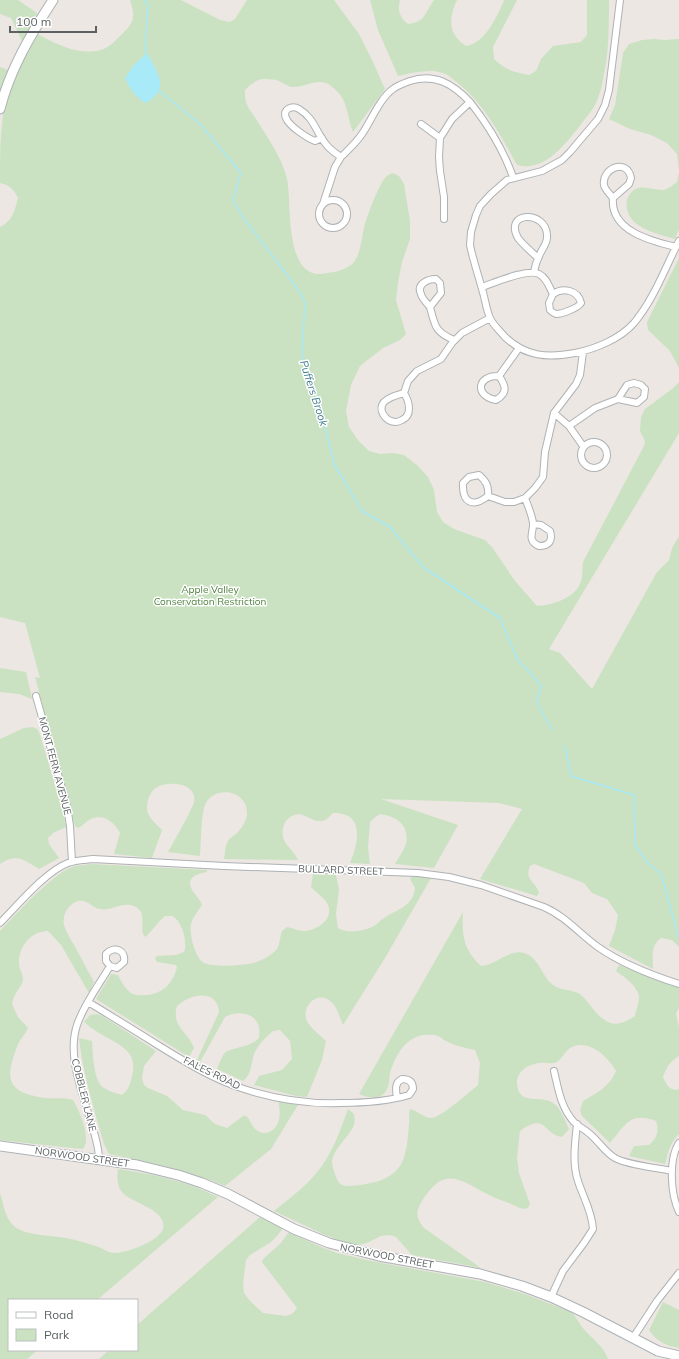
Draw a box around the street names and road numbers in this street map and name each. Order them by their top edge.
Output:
street label: MONT FERN AVENUE [36,715,74,817]
street label: BULLARD STREET [298,862,384,878]
street label: FALES ROAD [181,1054,243,1092]
street label: COBBLER LANE [69,1057,99,1133]
street label: NORWOOD STREET [34,1144,130,1170]
street label: NORWOOD STREET [339,1241,435,1271]

